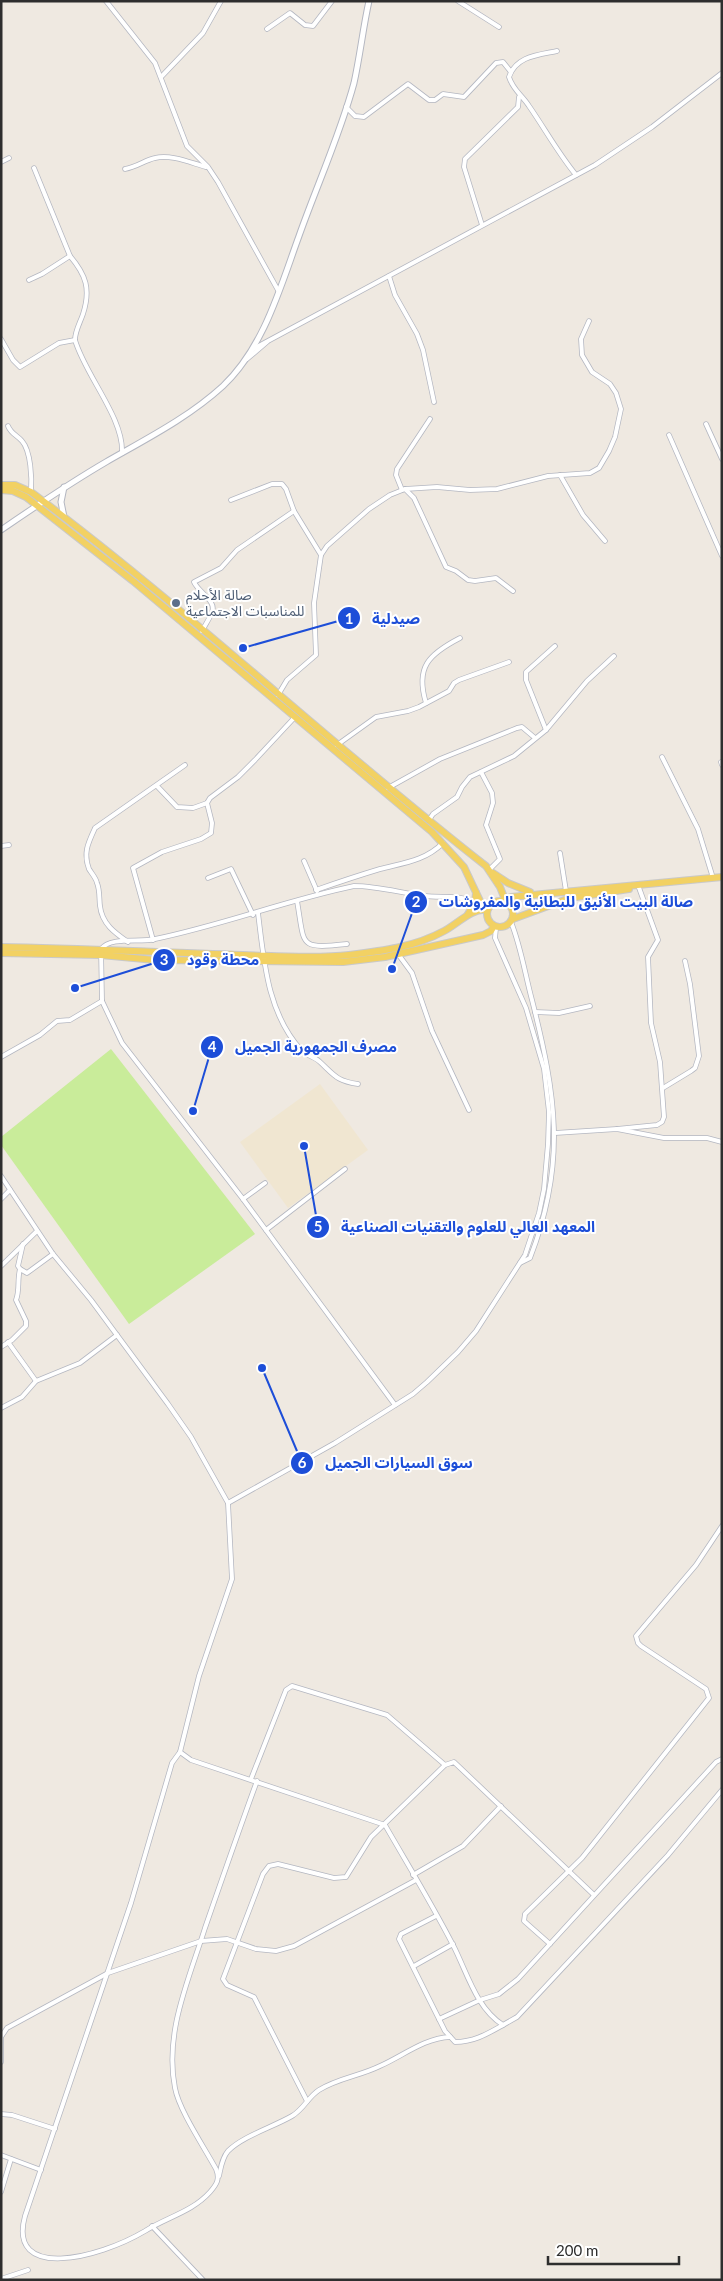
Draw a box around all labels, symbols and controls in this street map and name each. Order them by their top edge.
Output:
place label: صالة الأحلام للمناسبات الاجتماعية [186,586,304,619]
marker: صالة الأحلام للمناسبات الاجتماعية [170,597,182,609]
callout: صيدلية [336,603,430,633]
text: 1 [345,609,353,627]
text: صيدلية [372,609,421,627]
callout: صالة البيت الأنيق للبطانية والمفروشات [404,887,703,917]
text: 2 [412,892,421,910]
text: صالة البيت الأنيق للبطانية والمفروشات [439,892,694,911]
callout: محطة وقود [152,945,269,975]
text: 3 [160,950,168,968]
text: محطة وقود [187,950,259,969]
callout: مصرف الجمهورية الجميل [200,1032,407,1062]
text: 4 [208,1037,217,1055]
text: مصرف الجمهورية الجميل [235,1037,397,1056]
callout: المعهد العالي للعلوم والتقنيات الصناعية [306,1212,605,1242]
text: 5 [314,1217,322,1235]
text: المعهد العالي للعلوم والتقنيات الصناعية [341,1217,595,1238]
callout: سوق السيارات الجميل [290,1448,483,1478]
text: 6 [298,1453,307,1471]
text: سوق السيارات الجميل [325,1453,473,1472]
scale bar [548,2234,679,2266]
text: 200 m [556,2241,598,2259]

